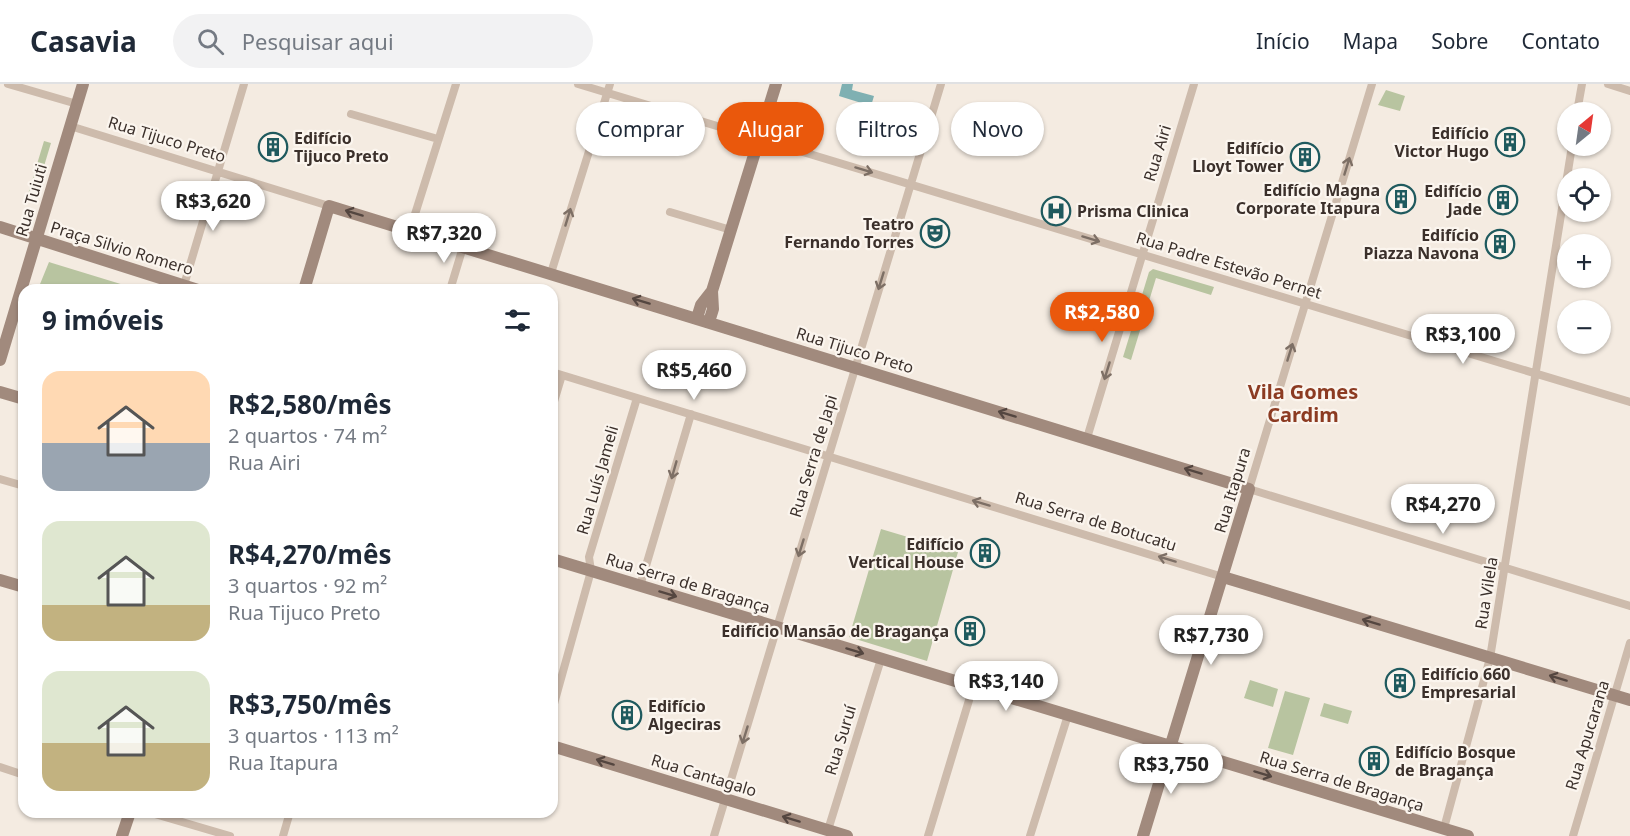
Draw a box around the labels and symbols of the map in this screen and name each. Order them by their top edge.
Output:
north arrow [1557,102,1611,156]
street label: Rua Tijuco Preto [105,111,229,167]
street label: Rua Airi [1138,122,1176,184]
place label: Edifício Victor Hugo [1395,122,1489,162]
building icon: Edifício Victor Hugo [1494,126,1526,158]
place label: Edifício Tijuco Preto [294,127,389,167]
building icon: Edifício Tijuco Preto [257,131,289,163]
place label: Edifício Lloyt Tower [1192,137,1284,177]
building icon: Edifício Lloyt Tower [1289,141,1321,173]
one-way arrow [1342,157,1353,176]
street label: Rua Tuiuti [10,161,52,239]
one-way arrow [854,165,873,176]
place label: Edifício Magna Corporate Itapura [1236,179,1380,219]
place label: Edifício Jade [1424,180,1482,220]
pin: R$3,620 [158,181,268,232]
building icon: Edifício Magna Corporate Itapura [1385,183,1417,215]
building icon: Edifício Jade [1487,184,1519,216]
hospital icon: Prisma Clinica [1040,195,1072,227]
place label: Prisma Clinica [1077,200,1189,222]
one-way arrow [345,207,364,218]
one-way arrow [564,208,575,227]
pin: R$7,320 [389,213,499,264]
place label: Teatro Fernando Torres [784,213,914,253]
street label: Praça Silvio Romero [48,216,196,280]
theatre icon: Teatro Fernando Torres [919,217,951,249]
place label: Edifício Piazza Navona [1363,224,1479,264]
street label: Rua Padre Estevão Pernet [1134,226,1325,304]
building icon: Edifício Piazza Navona [1484,228,1516,260]
one-way arrow [1081,234,1100,245]
one-way arrow [875,271,886,290]
pin: R$2,580 [1047,292,1157,343]
one-way arrow [632,295,651,306]
pin: R$3,100 [1408,314,1518,365]
street label: Rua Tijuco Preto [793,322,917,378]
one-way arrow [1285,343,1296,362]
pin: R$5,460 [639,350,749,401]
one-way arrow [1101,361,1112,380]
district label: Vila Gomes Cardim [1248,378,1358,428]
street label: Rua Serra de Japi [784,392,842,520]
one-way arrow [998,408,1017,419]
street label: Rua Luís Jameli [571,423,623,537]
street label: Rua Itapura [1209,445,1255,535]
one-way arrow [668,460,679,479]
one-way arrow [1184,465,1203,476]
pin: R$4,270 [1388,484,1498,535]
street label: Rua Serra de Botucatu [1012,486,1180,556]
one-way arrow [972,497,991,508]
place label: Edifício Vertical House [848,533,964,573]
building icon: Edifício Vertical House [969,537,1001,569]
one-way arrow [795,538,806,557]
street label: Rua Serra de Bragança [603,548,773,618]
one-way arrow [1158,553,1177,564]
street label: Rua Vilela [1469,555,1503,631]
one-way arrow [658,589,677,600]
building icon: Edifício Mansão de Bragança [954,615,986,647]
pin: R$7,730 [1156,615,1266,666]
one-way arrow [1362,616,1381,627]
place label: Edifício Mansão de Bragança [721,620,949,642]
one-way arrow [845,646,864,657]
pin: R$3,140 [951,661,1061,712]
place label: Edifício 660 Empresarial [1421,663,1516,703]
building icon: Edifício 660 Empresarial [1384,667,1416,699]
one-way arrow [1549,672,1568,683]
street label: Rua Apucarana [1560,677,1614,793]
place label: Edifício Algeciras [648,695,721,735]
building icon: Edifício Algeciras [611,699,643,731]
street label: Rua Suruí [819,701,861,778]
one-way arrow [739,725,750,744]
place label: Edifício Bosque de Bragança [1395,741,1516,781]
pin: R$3,750 [1116,744,1226,795]
building icon: Edifício Bosque de Bragança [1358,745,1390,777]
street label: Rua Serra de Bragança [1257,746,1427,816]
street label: Rua Cantagalo [649,748,759,802]
one-way arrow [596,756,615,767]
one-way arrow [1253,769,1272,780]
one-way arrow [782,813,801,824]

